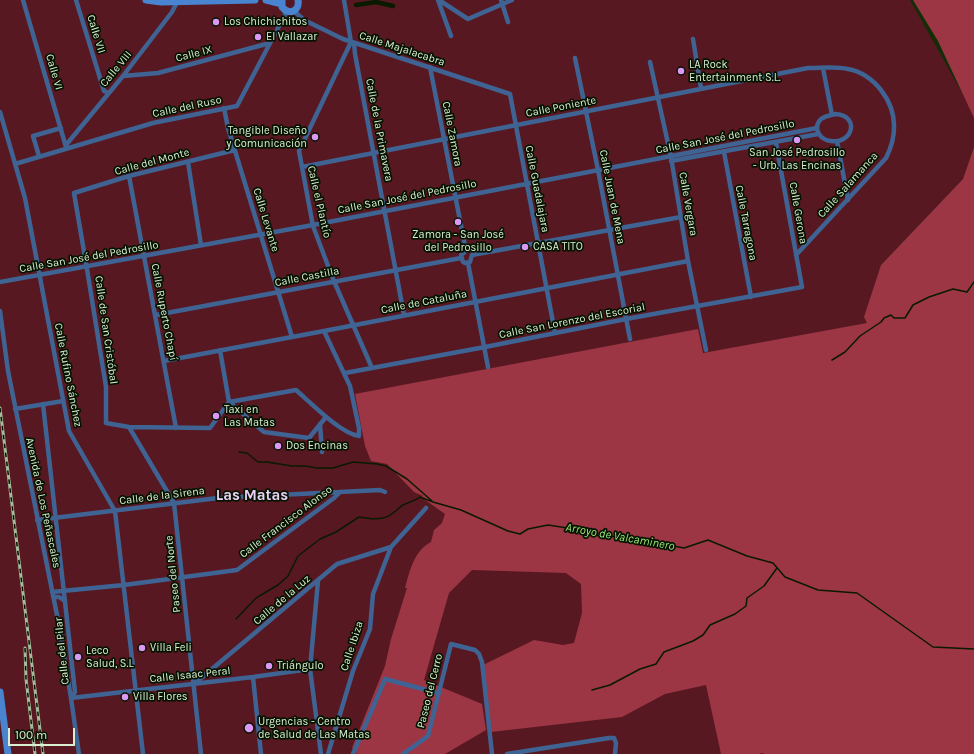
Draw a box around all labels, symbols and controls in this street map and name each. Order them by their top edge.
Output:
street label: Calle VII [84,13,108,55]
place label: Los Chichichitos [224,15,307,29]
marker: Los Chichichitos [211,17,221,27]
street label: Calle Majalacabra [357,29,447,69]
place label: El Vallazar [266,30,317,44]
marker: El Vallazar [253,32,263,42]
street label: Calle IX [174,43,214,65]
street label: Calle VIII [97,48,135,90]
street label: Calle VI [43,53,65,91]
place label: LA Rock Entertainment S.L. [689,58,781,84]
marker: LA Rock Entertainment S.L. [676,66,686,76]
street label: Calle de la Primavera [363,77,395,183]
street label: Calle del Ruso [151,93,223,121]
street label: Calle Poniente [525,94,597,120]
street label: Calle Zamora [439,100,465,168]
street label: Calle San José del Pedrosillo [655,117,795,157]
place label: Tangible Diseño y Comunicación [226,124,307,150]
marker: Tangible Diseño y Comunicación [310,132,320,142]
marker: San José Pedrosillo - Urb. Las Encinas [792,135,802,145]
street label: Calle Guadalajara [522,144,552,234]
street label: Calle del Monte [113,146,191,178]
place label: San José Pedrosillo - Urb. Las Encinas [749,146,845,172]
street label: Calle Juan de Mena [596,149,628,245]
street label: Calle Salamanca [815,149,881,221]
street label: Calle el Plantío [304,165,334,239]
street label: Calle Vergara [676,171,700,237]
street label: Calle San José del Pedrosillo [337,177,477,217]
street label: Calle Gerona [786,181,810,245]
street label: Calle Tarragona [732,184,760,262]
street label: Calle Levante [250,187,282,253]
marker: Zamora - San José del Pedrosillo [453,217,463,227]
place label: Zamora - San José del Pedrosillo [412,228,504,254]
street label: Calle San José del Pedrosillo [18,238,160,276]
place label: CASA TITO [533,240,583,254]
marker: CASA TITO [520,242,530,252]
street label: Calle Ruperto Chapí [148,262,180,362]
street label: Calle Castilla [274,264,340,290]
street label: Calle de San Cristóbal [92,275,120,385]
street label: Calle de Cataluña [380,287,468,317]
street label: Calle San Lorenzo del Escorial [498,300,646,342]
street label: Calle Rufino Sánchez [51,322,85,428]
place label: Taxi en Las Matas [224,403,275,429]
marker: Taxi en Las Matas [211,411,221,421]
street label: Avenida de Los Peñascales [23,437,63,569]
place label: Dos Encinas [286,439,348,453]
marker: Dos Encinas [273,441,283,451]
street label: Calle Francisco Alonso [237,483,335,561]
street label: Calle de la Sirena [119,484,205,508]
district label: Las Matas [216,487,288,505]
water label: Arroyo de Valcaminero [564,520,676,554]
street label: Paseo del Norte [162,535,184,613]
street label: Calle de la Luz [251,572,313,628]
street label: Calle del Pilar [52,617,72,685]
street label: Calle Ibiza [338,620,366,672]
place label: Villa Feli [150,641,192,655]
marker: Villa Feli [137,643,147,653]
place label: Leco Salud, S.L [86,644,134,670]
marker: Leco Salud, S.L [73,652,83,662]
street label: Paseo del Cerro [414,652,446,730]
place label: Triángulo [277,659,324,673]
marker: Triángulo [264,661,274,671]
street label: Calle Isaac Peral [149,664,231,686]
place label: Villa Flores [133,690,188,704]
marker: Villa Flores [120,692,130,702]
place label: Urgencias - Centro de Salud de Las Matas [258,715,370,741]
scale bar [10,720,77,746]
marker: Urgencias - Centro de Salud de Las Matas [243,722,255,734]
text: 100 m [15,728,47,742]

